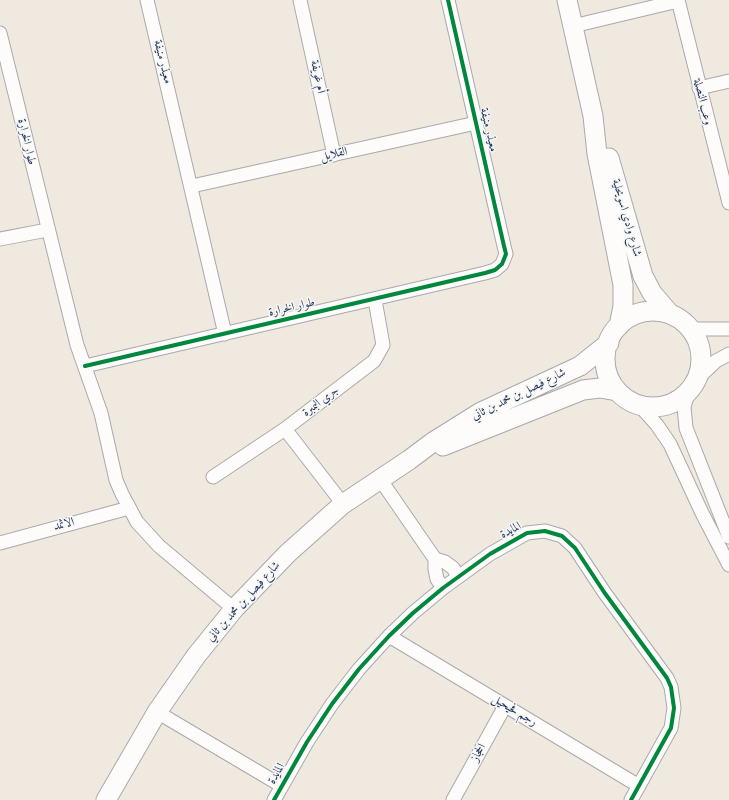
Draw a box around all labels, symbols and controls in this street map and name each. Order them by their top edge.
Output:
street label: معيذر منيفة [150,39,174,85]
street label: أم غويفة [306,59,328,95]
street label: وعب النصلة [689,77,715,127]
street label: معيذر منيفة [476,107,500,153]
street label: طوار الخرارة [14,117,38,167]
street label: القلايل [319,145,349,165]
street label: شارع وادي اسويحلية [608,177,644,259]
street label: طوار الخرارة [267,296,317,320]
street label: شارع فيصل بن محمد بن ثاني [470,366,568,424]
street label: جري البمبرة [300,384,342,420]
street label: الاثمد [52,515,76,535]
street label: المايدة [498,520,524,542]
street label: شارع فيصل بن محمد بن ثاني [204,559,284,645]
street label: رجم فحيحيل [489,692,539,730]
street label: الحجاز [468,742,490,764]
street label: المايدة [265,761,289,787]

